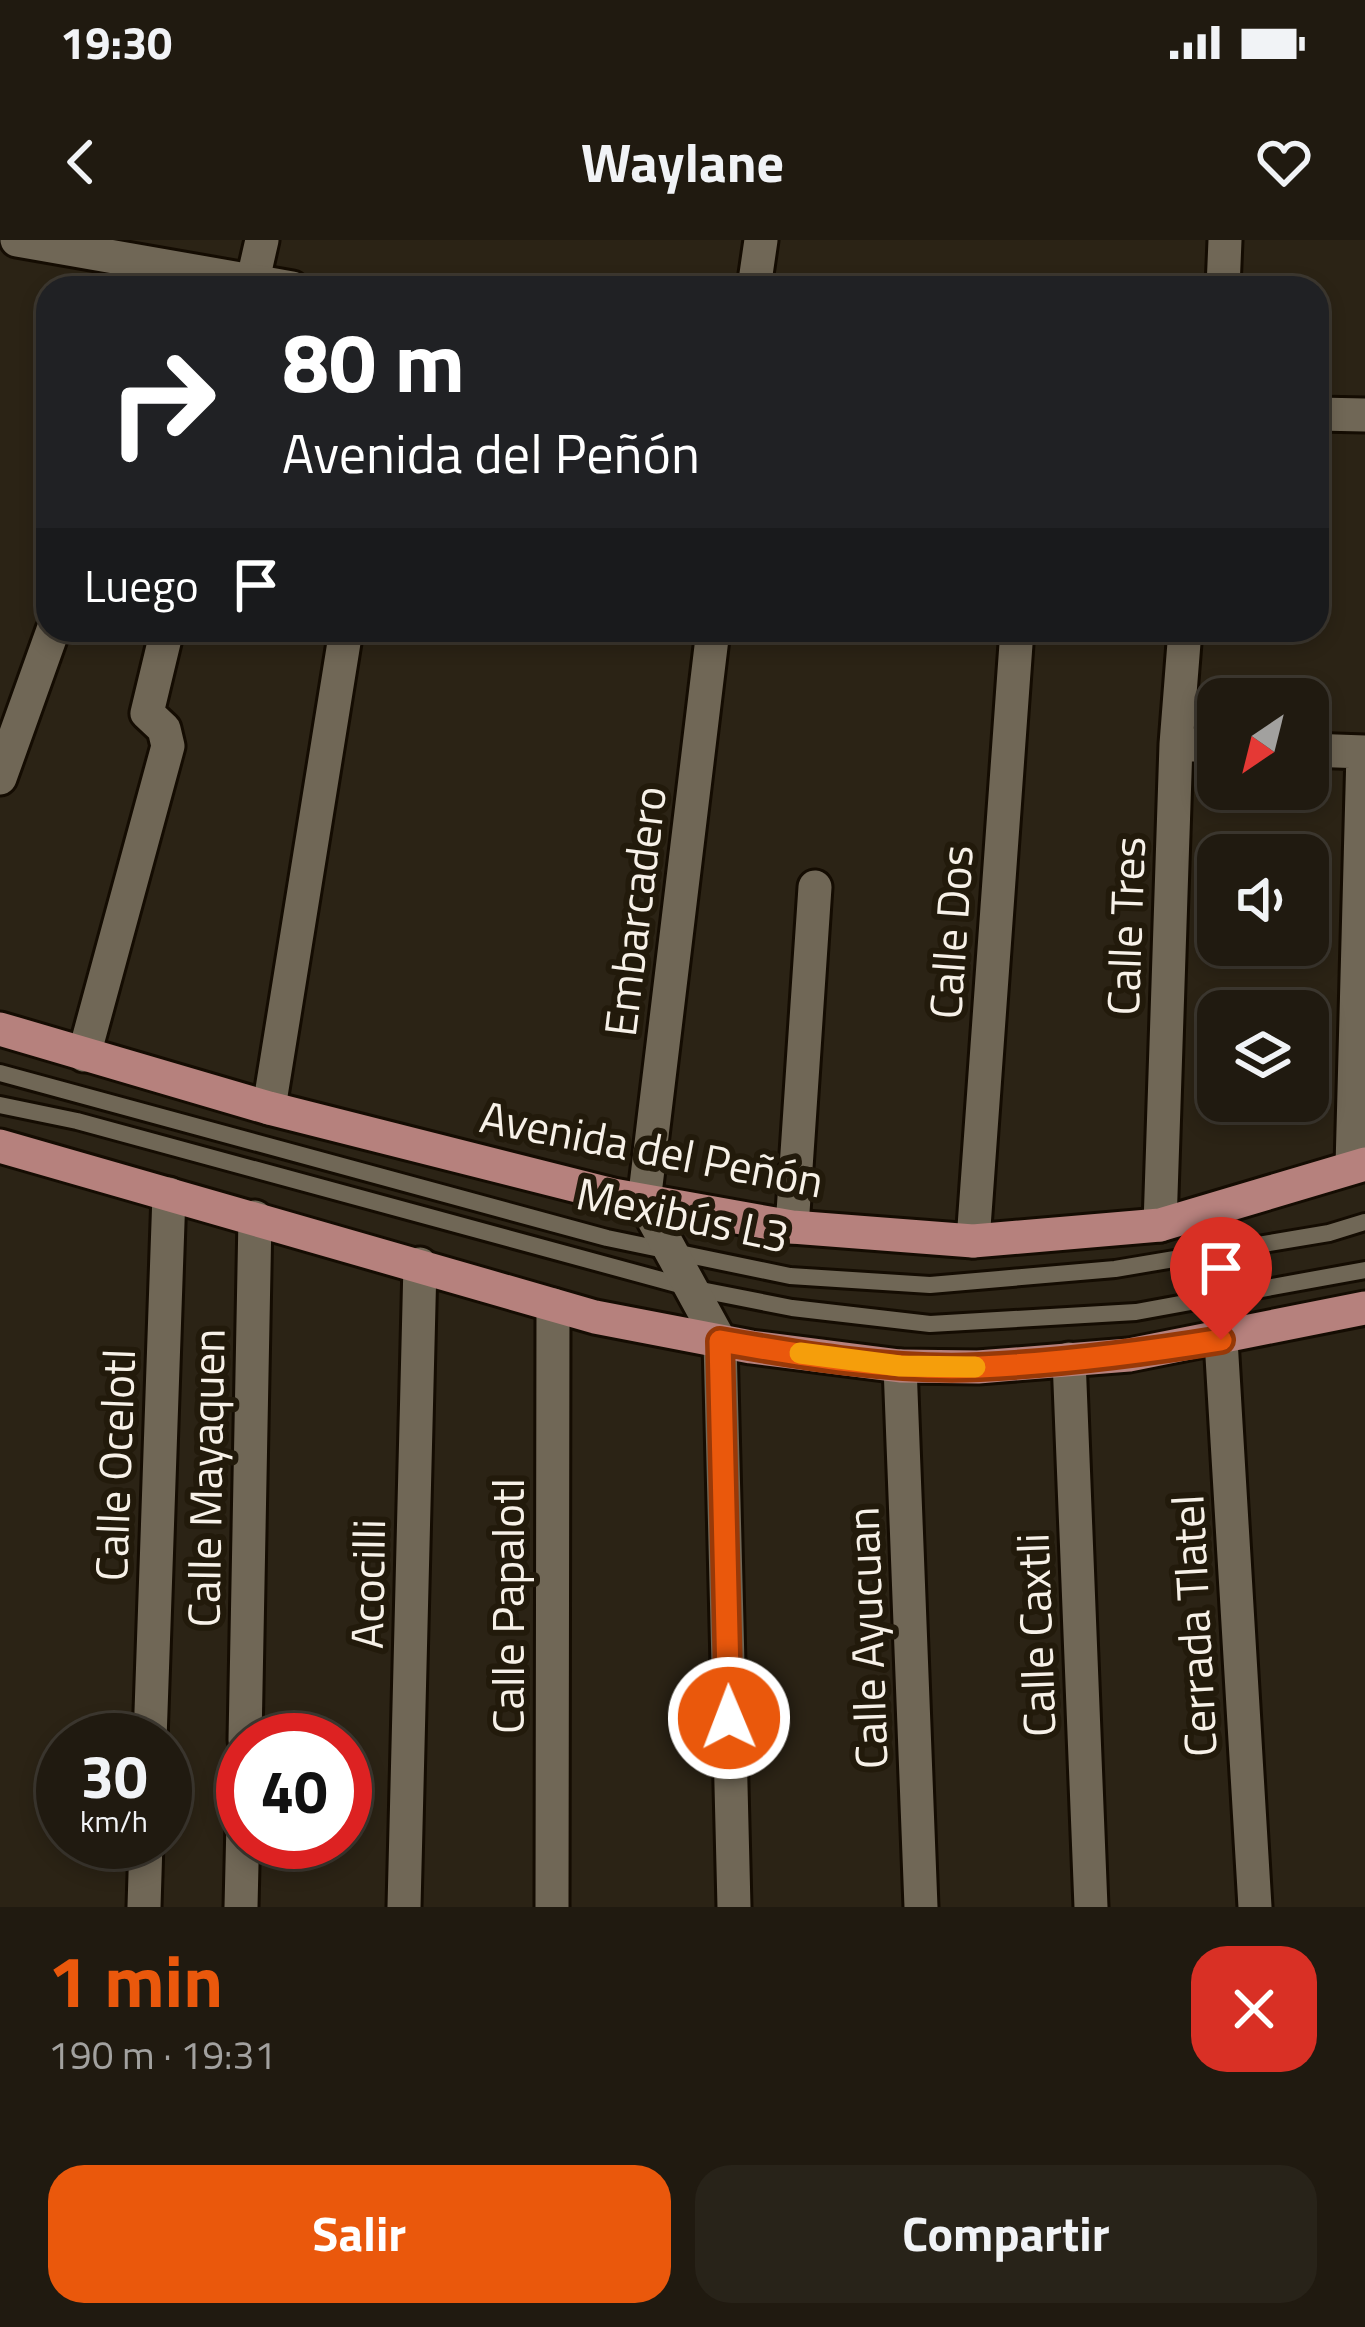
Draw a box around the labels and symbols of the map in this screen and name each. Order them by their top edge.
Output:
north arrow [1197,678,1329,810]
street label: Embarcadero [585,782,683,1040]
street label: Calle Tres [1088,835,1162,1017]
street label: Calle Dos [910,843,990,1021]
street label: Avenida del Peñón [475,1081,829,1215]
street label: Mexibús L3 [571,1158,795,1270]
pin [1170,1217,1272,1340]
street label: Calle Mayaquen [168,1328,242,1628]
street label: Calle Ocelotl [76,1348,152,1582]
street label: Calle Papalotl [473,1478,541,1734]
street label: Cerrada Tlatel [1152,1493,1234,1759]
street label: Calle Ayucuan [827,1506,905,1770]
street label: Acocilli [332,1519,402,1649]
street label: Calle Caxtli [997,1532,1073,1738]
position arrow [666,1655,792,1781]
speed limit sign: 40 [216,1713,372,1869]

